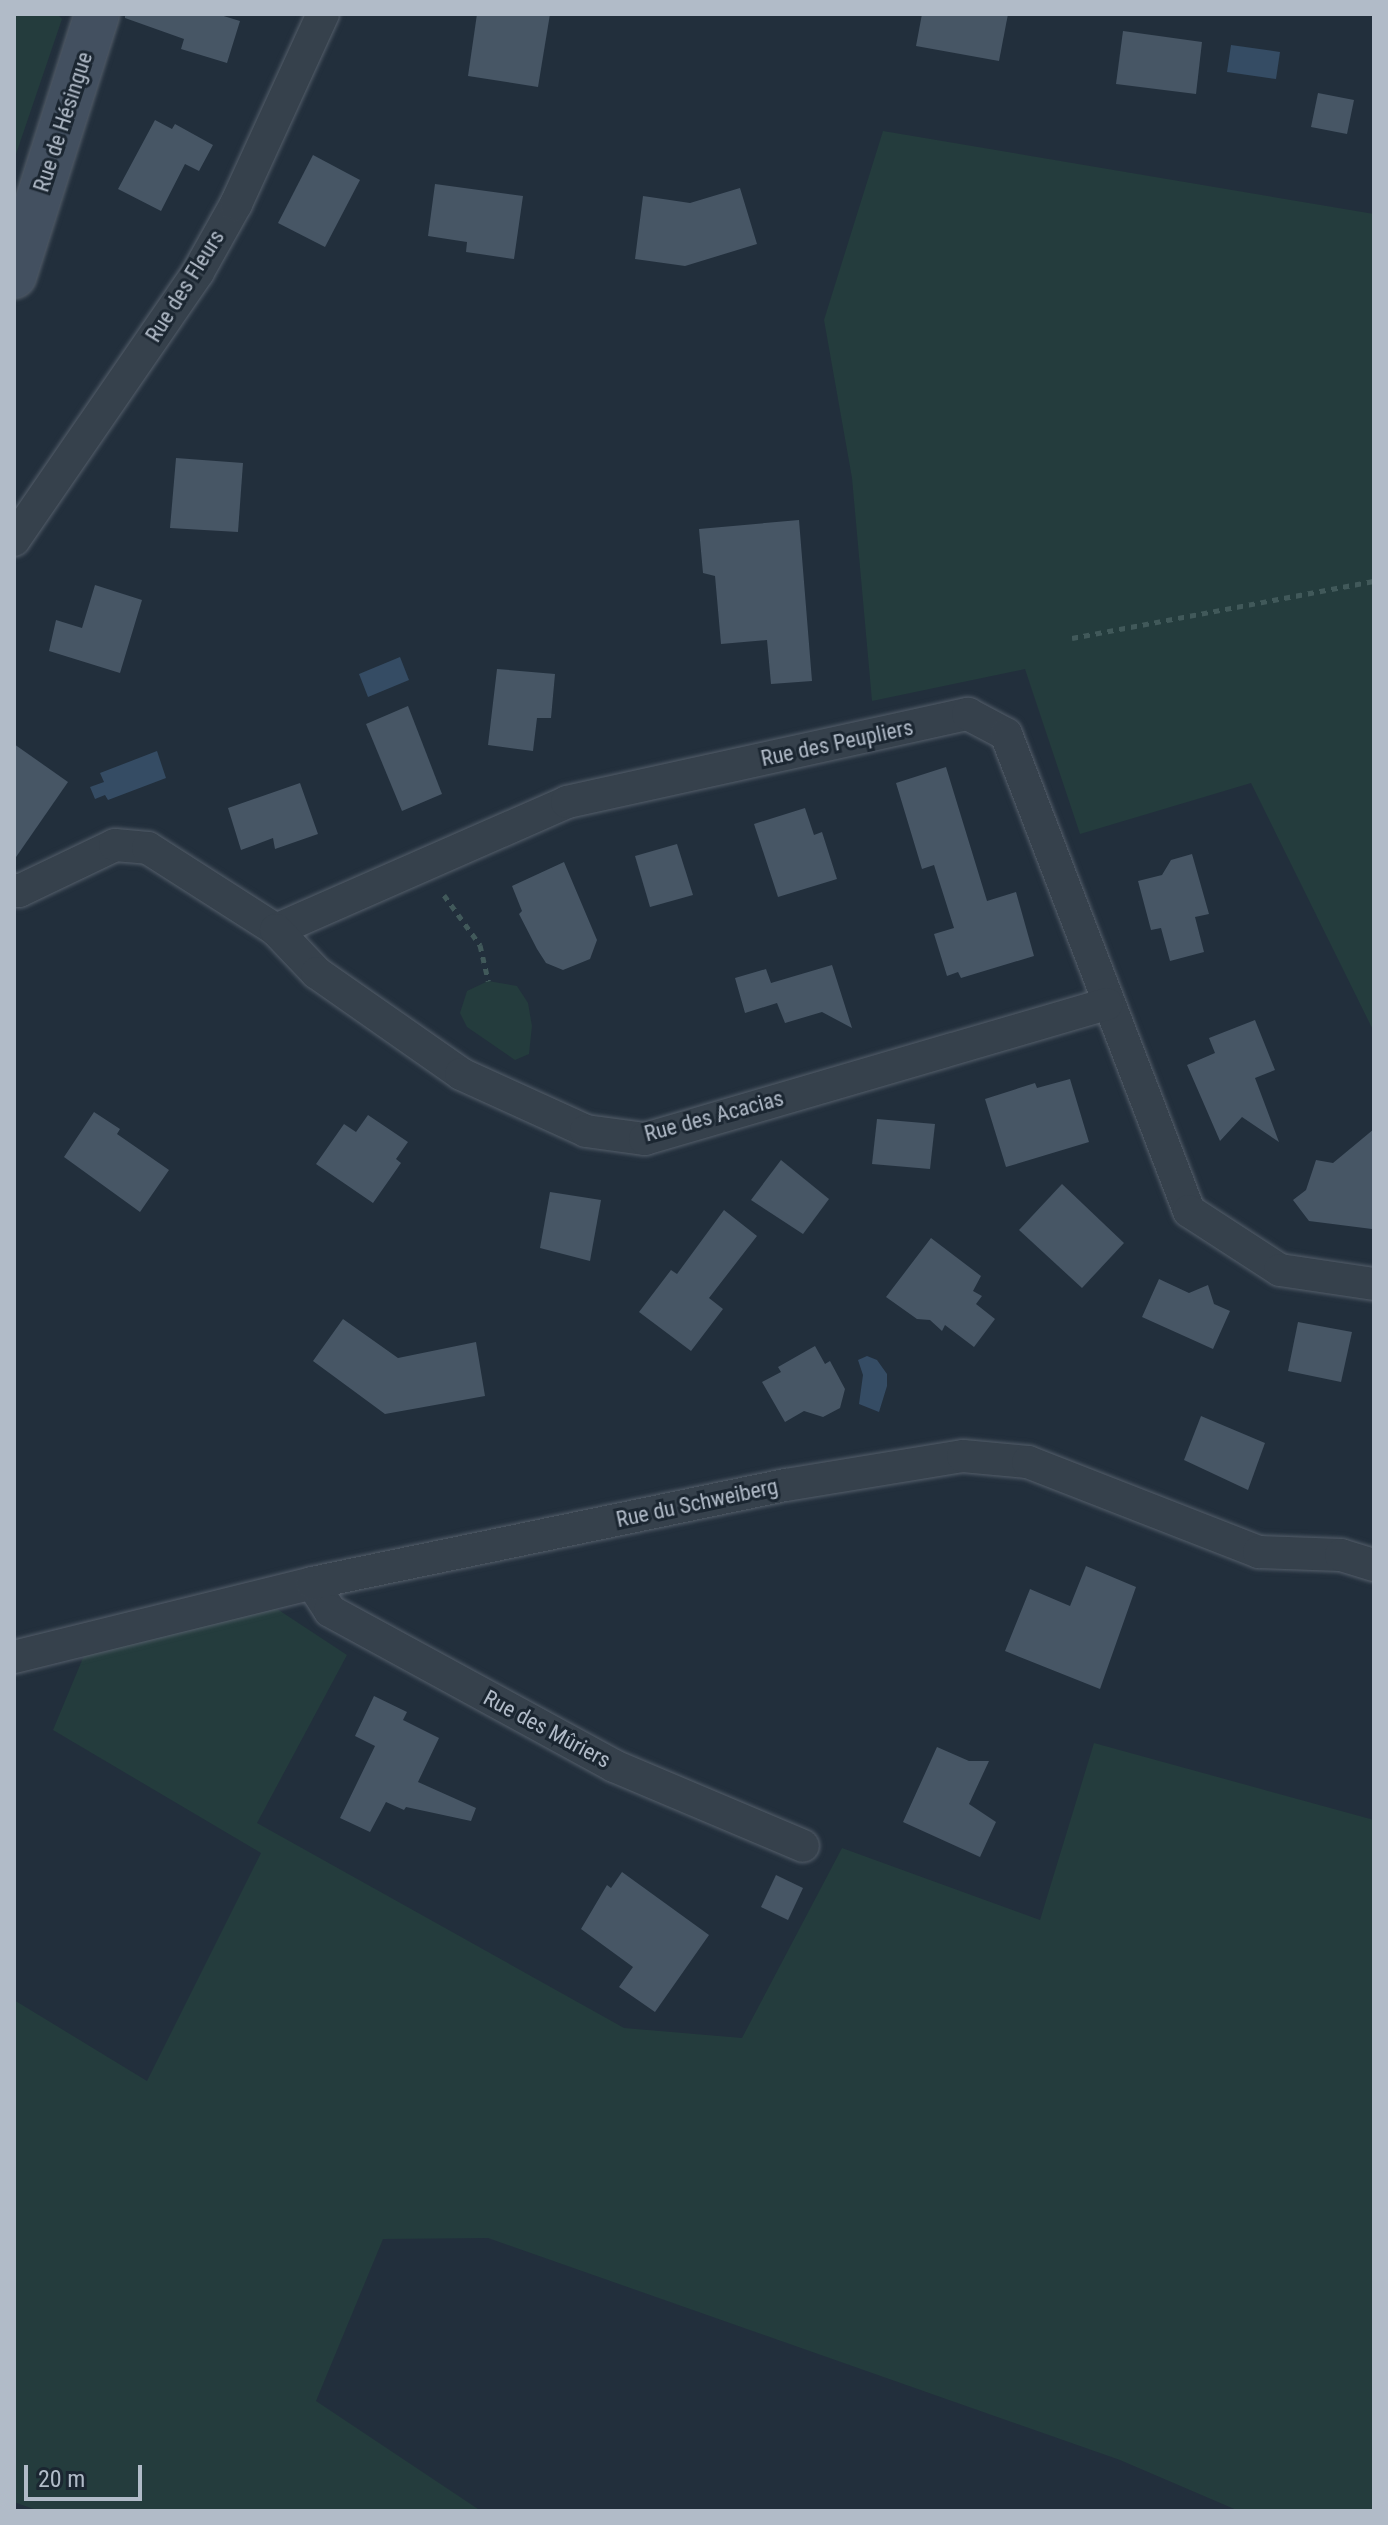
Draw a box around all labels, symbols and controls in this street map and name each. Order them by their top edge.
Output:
street label: Rue de Hésingue [28,49,98,195]
street label: Rue des Fleurs [140,225,230,347]
street label: Rue des Peupliers [758,714,916,772]
street label: Rue des Acacias [641,1085,787,1147]
street label: Rue du Schweiberg [614,1473,780,1533]
street label: Rue des Mûriers [479,1684,615,1774]
scale bar [28,2449,146,2499]
text: 20 m [38,2465,85,2493]

